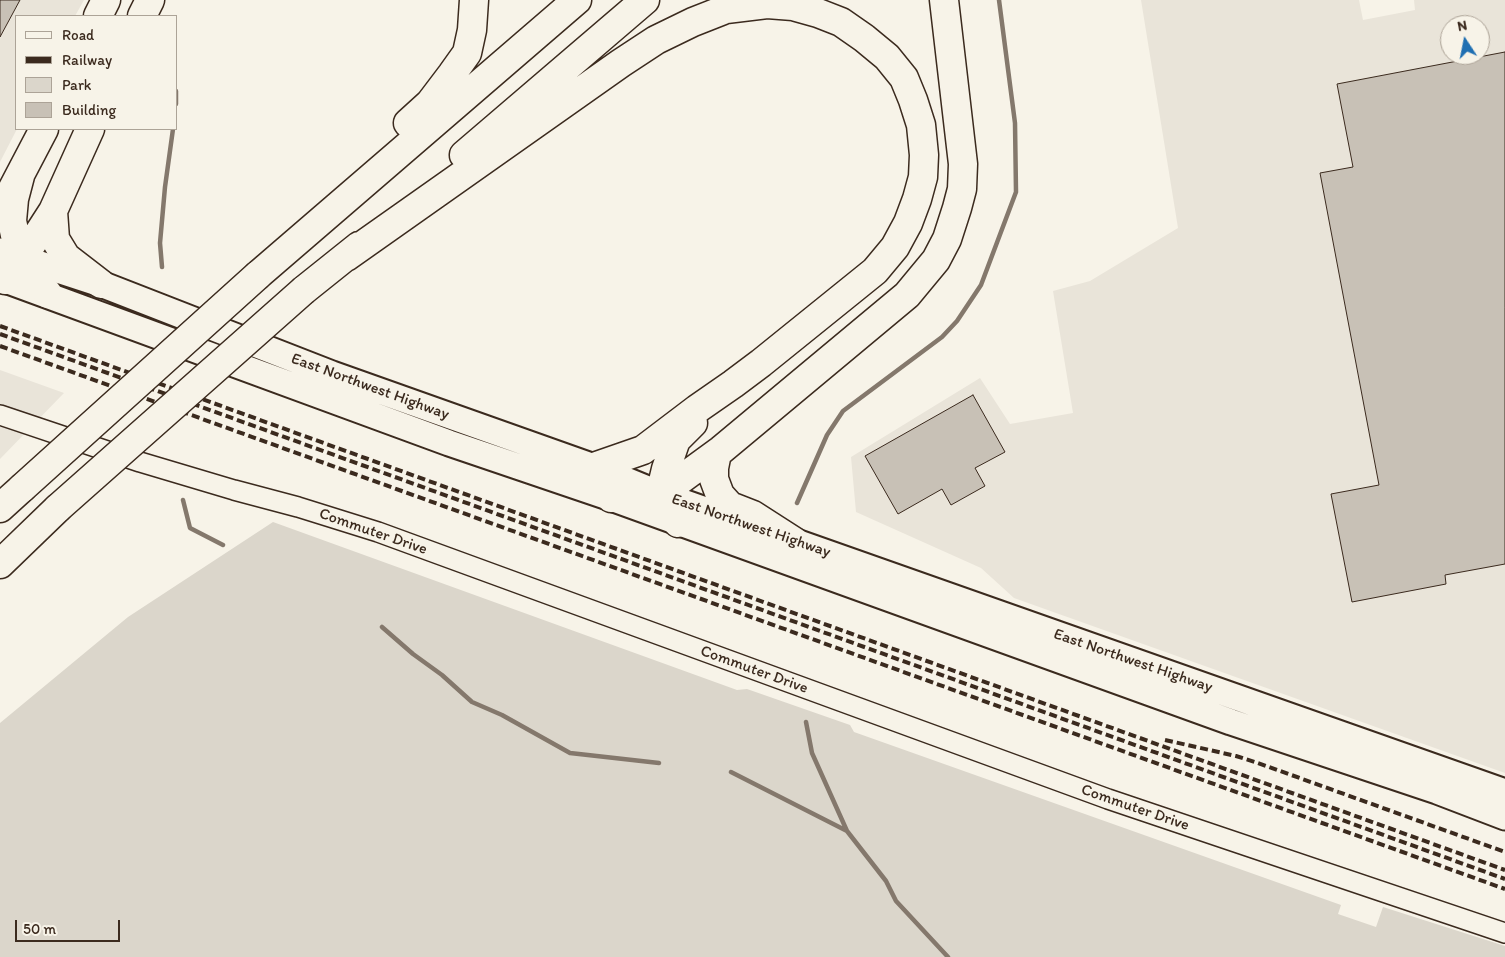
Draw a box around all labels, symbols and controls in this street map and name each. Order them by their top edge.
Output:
legend [15,15,178,130]
north arrow [1440,15,1490,65]
text: N [1456,17,1468,35]
text: Road [62,26,94,44]
text: Railway [62,51,112,69]
text: Park [62,76,92,94]
text: Building [62,101,116,119]
street label: East Northwest Highway [288,349,452,425]
street label: East Northwest Highway [669,490,833,562]
street label: Commuter Drive [316,504,430,560]
street label: East Northwest Highway [1051,625,1215,697]
street label: Commuter Drive [697,642,811,698]
street label: Commuter Drive [1078,780,1192,836]
scale bar [18,910,122,942]
text: 50 m [23,920,56,938]

